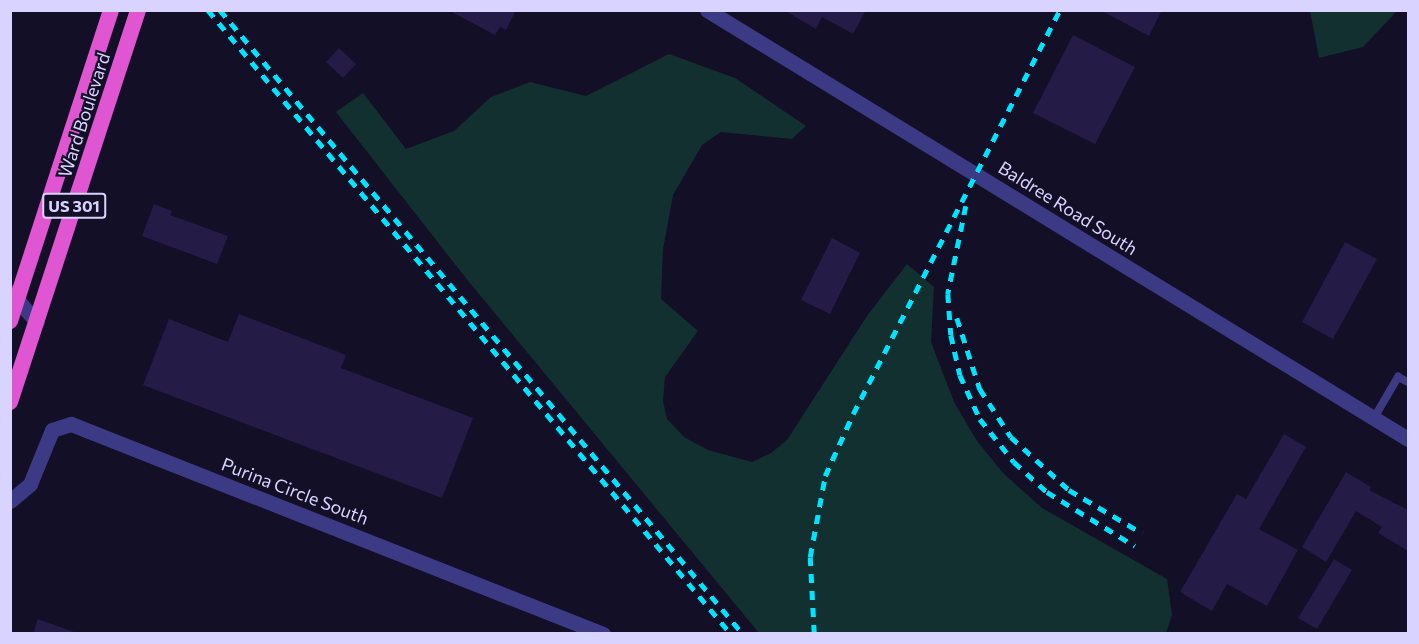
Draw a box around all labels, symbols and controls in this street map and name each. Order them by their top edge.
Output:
street label: Ward Boulevard [54,50,114,180]
street label: Baldree Road South [994,156,1142,260]
road number: US 301 [41,193,107,219]
street label: Purina Circle South [218,453,372,529]

